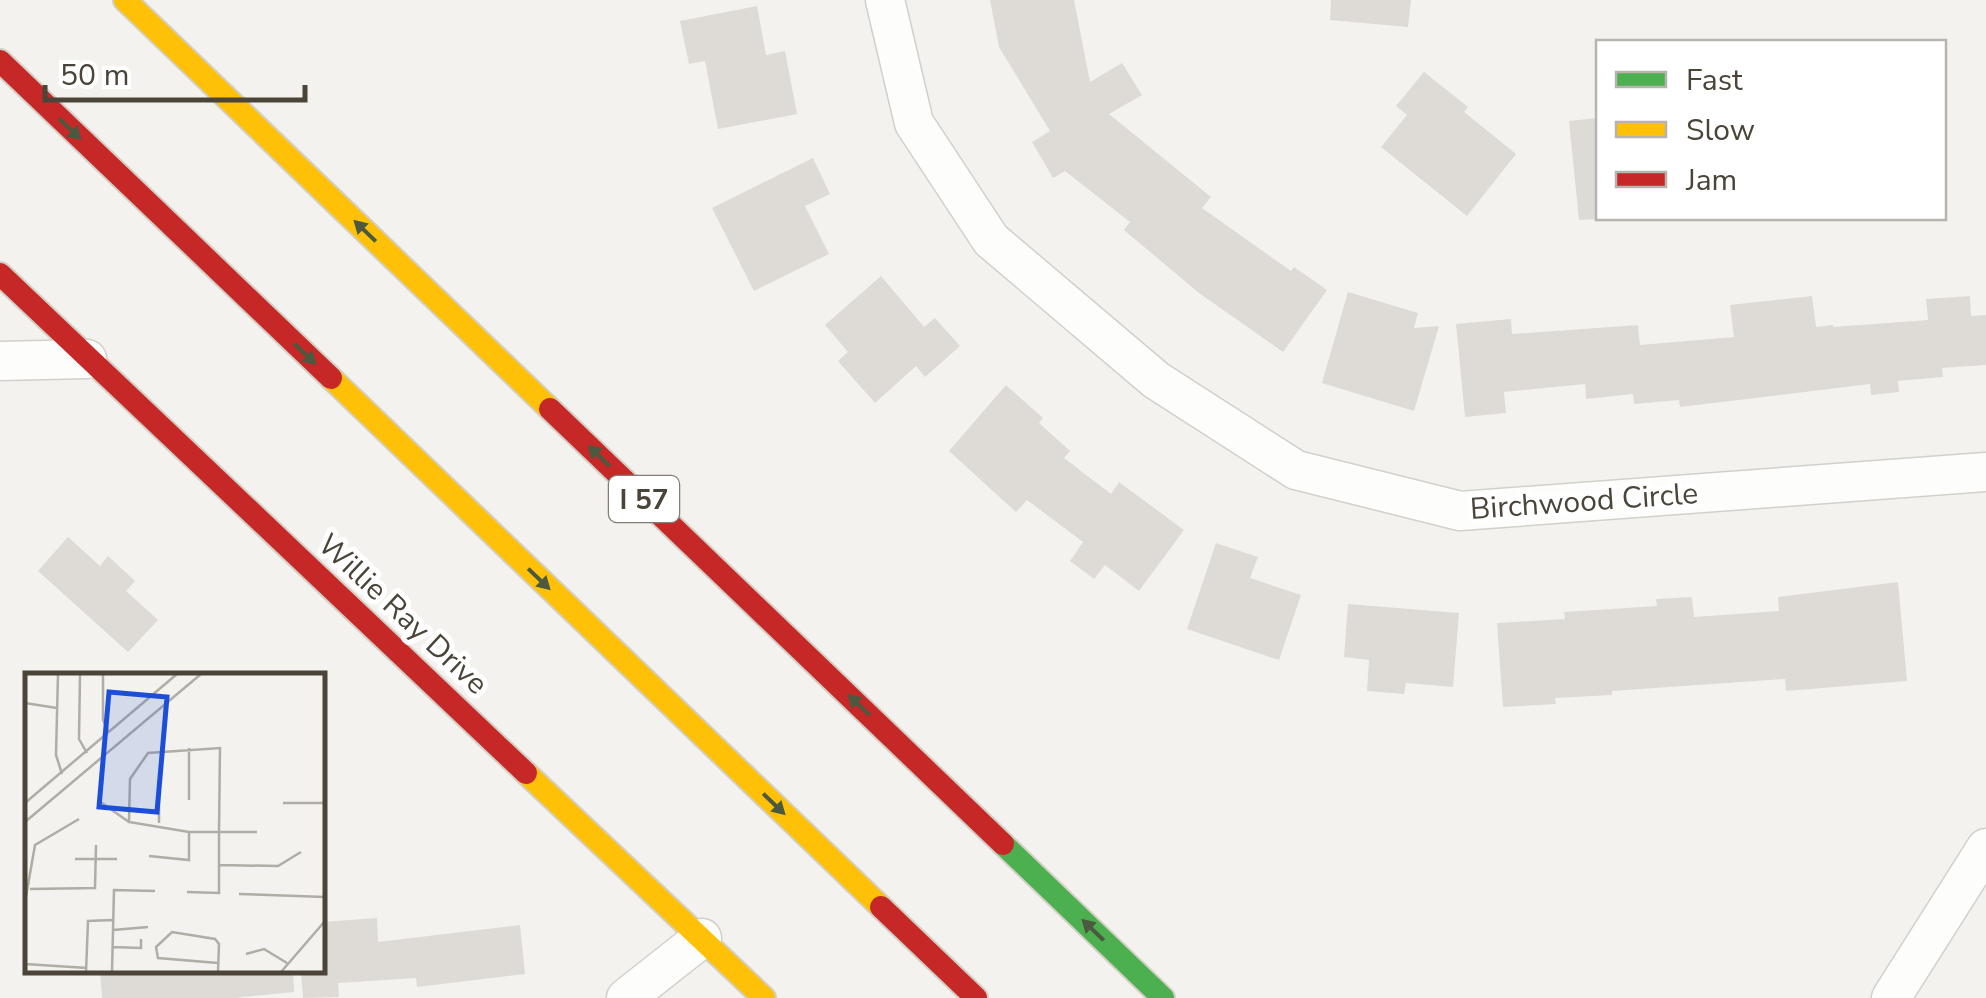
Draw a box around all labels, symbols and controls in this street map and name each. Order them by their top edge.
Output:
scale bar [45,40,305,102]
legend [1596,40,1946,220]
text: 50 m [60,55,129,96]
text: Fast [1686,60,1743,101]
text: Slow [1686,110,1755,151]
one-way arrow [58,117,82,140]
text: Jam [1685,160,1737,201]
one-way arrow [353,220,377,243]
one-way arrow [292,342,316,365]
one-way arrow [587,445,611,468]
street label: Birchwood Circle [1469,473,1699,530]
road number: I 57 [609,476,679,522]
street label: Willie Ray Drive [309,525,497,704]
one-way arrow [527,567,551,590]
inset map [25,673,325,973]
one-way arrow [847,694,871,717]
one-way arrow [761,792,785,815]
one-way arrow [1081,919,1105,942]

